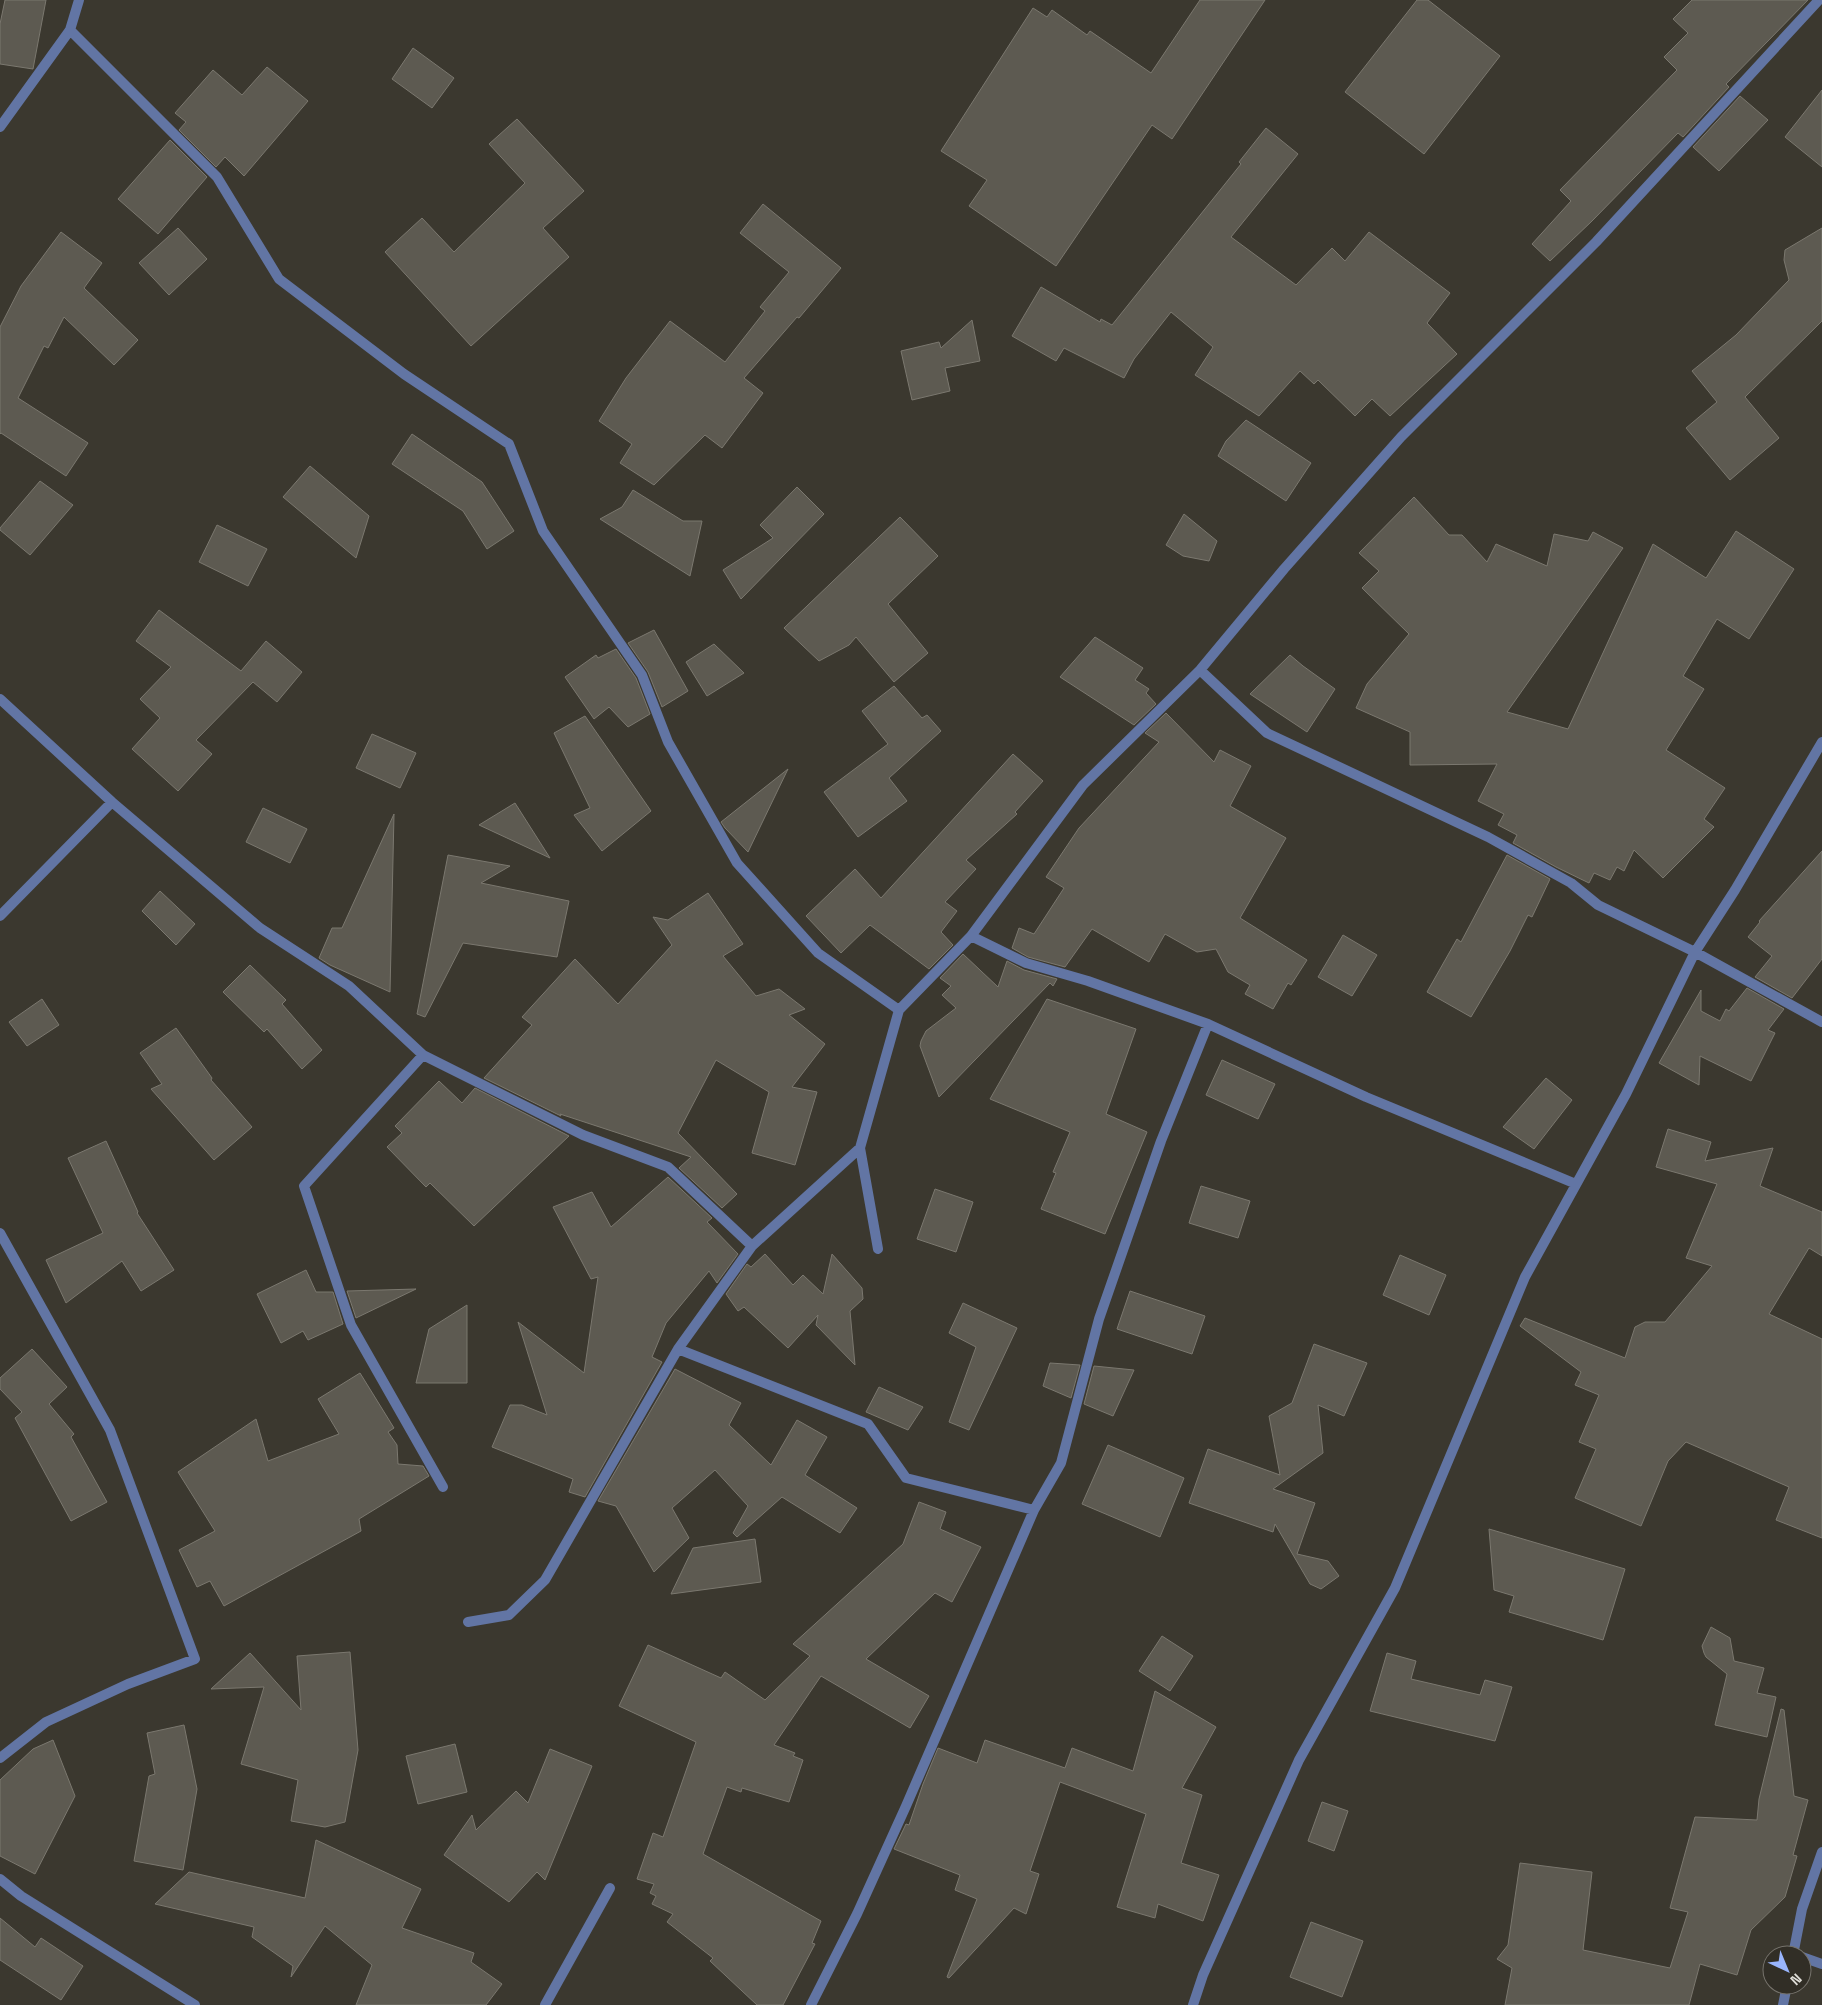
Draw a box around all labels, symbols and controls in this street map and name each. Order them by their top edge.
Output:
north arrow [1762,1945,1812,1995]
text: N [1786,1970,1806,1989]

